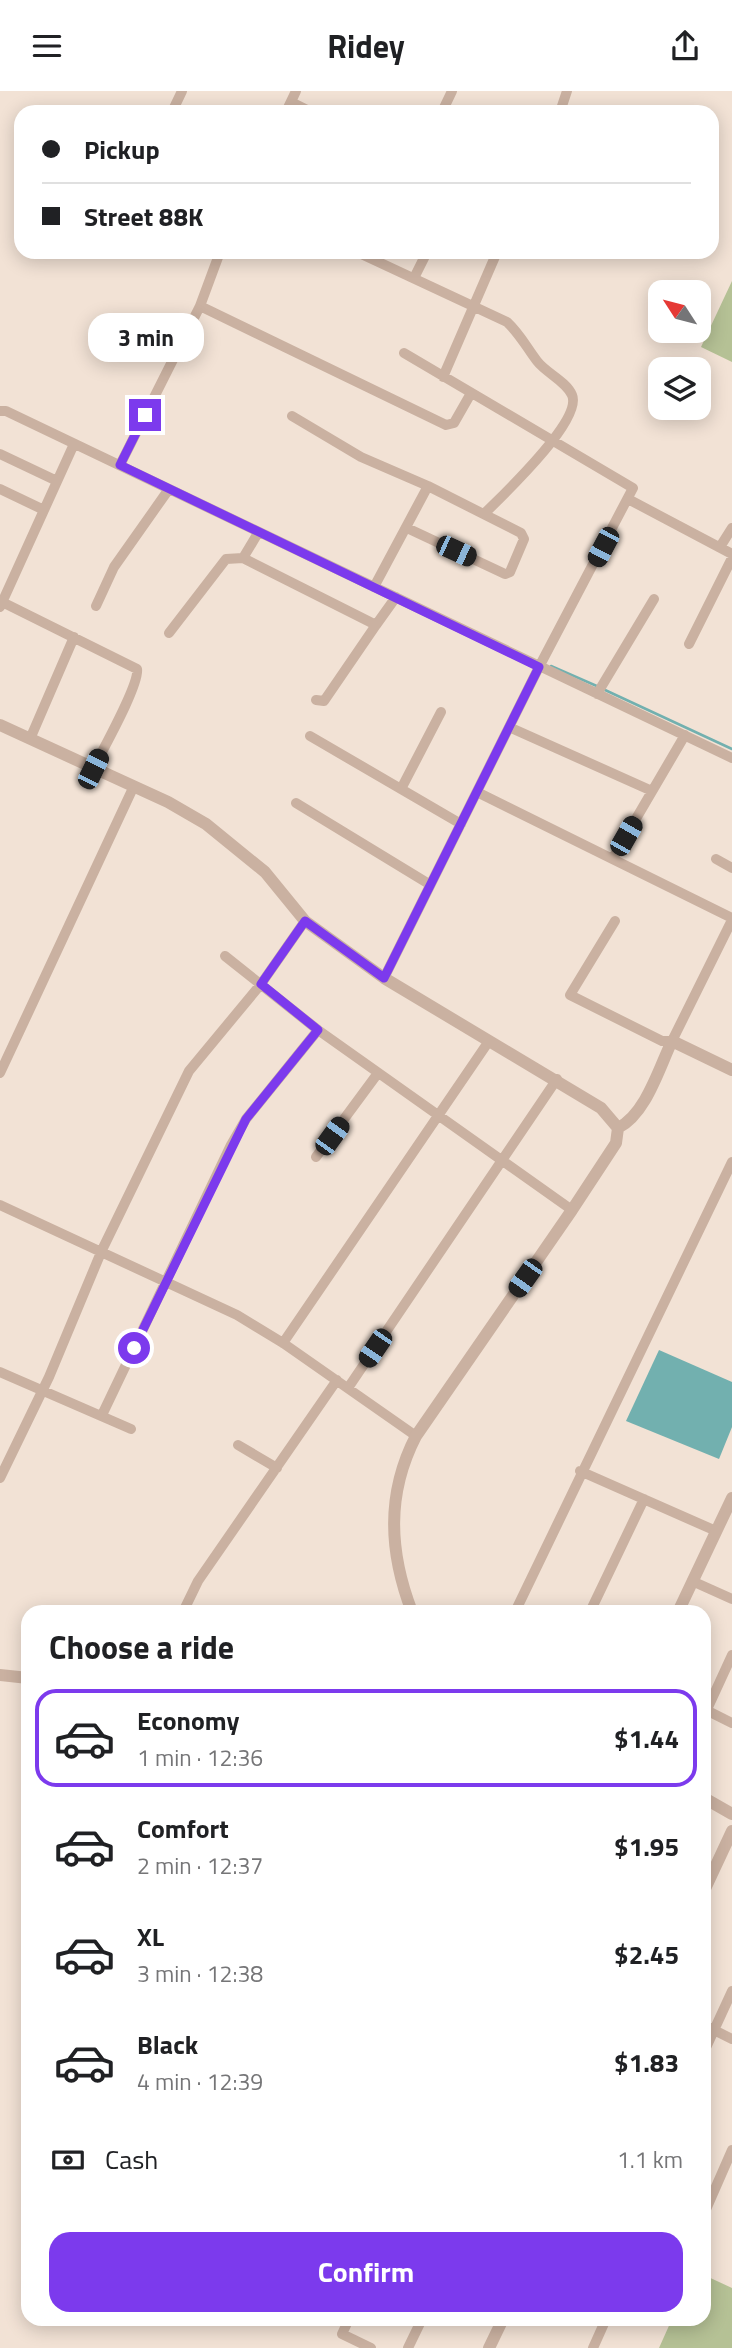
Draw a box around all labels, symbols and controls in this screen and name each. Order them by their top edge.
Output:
text: Ridey [327,22,405,70]
icon: menu [28,27,66,65]
icon: share [666,27,704,65]
text: Pickup [84,130,160,169]
text: Street 88K [84,197,203,236]
north arrow [648,280,710,343]
map controls [648,280,711,420]
callout: 3 min [87,313,203,363]
text: 3 min [118,320,174,355]
button: layers [648,357,711,420]
route end [129,399,161,431]
car [584,524,623,570]
car [433,533,480,569]
car [75,746,112,792]
car [607,813,646,859]
car [312,1113,353,1159]
car [505,1255,546,1301]
car [355,1325,396,1371]
route start [118,1332,150,1364]
text: Choose a ride [49,1623,234,1671]
text: Economy [137,1701,239,1740]
icon: car [53,1707,116,1770]
text: $1.44 [614,1719,679,1758]
text: 1 min · 12:36 [137,1740,263,1775]
text: Comfort [137,1809,229,1848]
icon: car [53,1815,116,1878]
text: $1.95 [614,1827,679,1866]
text: 2 min · 12:37 [137,1848,263,1883]
text: XL [137,1917,164,1956]
icon: car [53,1923,116,1986]
text: $2.45 [614,1935,679,1974]
text: 3 min · 12:38 [137,1956,263,1991]
text: Black [137,2025,198,2064]
icon: car [53,2031,116,2094]
text: $1.83 [614,2043,679,2082]
text: 4 min · 12:39 [137,2064,263,2099]
text: Cash [105,2140,158,2179]
icon: cash [49,2141,87,2179]
text: 1.1 km [617,2142,683,2177]
button: Confirm [49,2232,683,2312]

